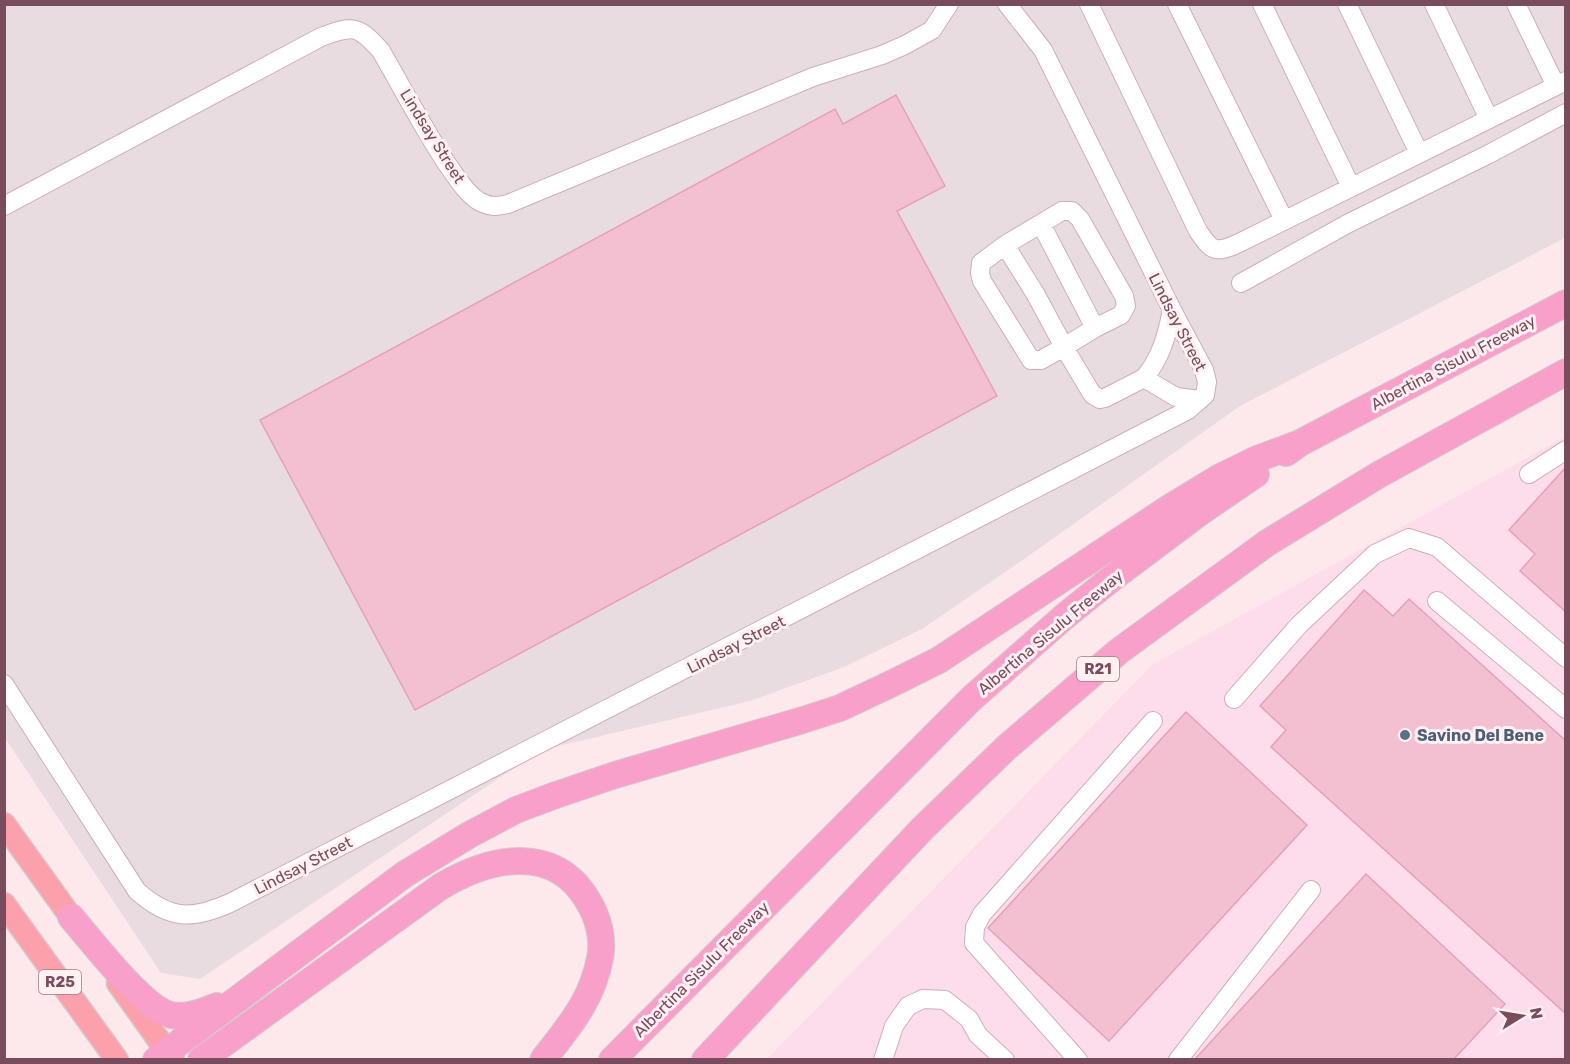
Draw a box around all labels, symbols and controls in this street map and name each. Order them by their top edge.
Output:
street label: Lindsay Street [396,86,469,187]
street label: Lindsay Street [1145,270,1210,374]
street label: Albertina Sisulu Freeway [1368,311,1539,414]
street label: Albertina Sisulu Freeway [974,566,1127,699]
street label: Lindsay Street [684,612,788,677]
road number: R21 [1077,657,1119,681]
place label: Savino Del Bene [1417,726,1544,745]
marker: Savino Del Bene [1398,728,1412,742]
street label: Lindsay Street [251,833,355,898]
street label: Albertina Sisulu Freeway [630,898,773,1041]
road number: R25 [39,970,81,994]
north arrow [1492,986,1552,1046]
text: N [1526,1006,1547,1021]

